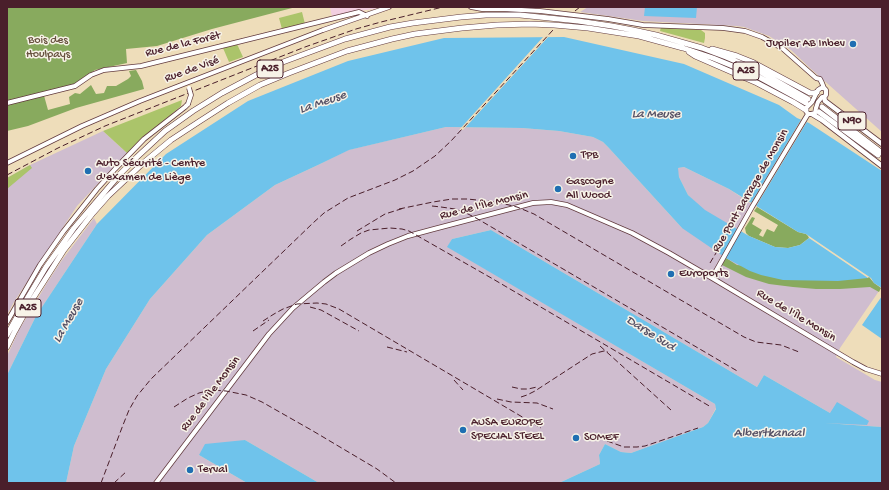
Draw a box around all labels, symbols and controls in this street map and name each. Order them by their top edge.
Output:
street label: Rue de la Forêt [144,29,222,61]
park label: Bois des Houlpays [26,34,70,62]
place label: Jupiler AB Inbev [766,37,845,51]
marker: Jupiler AB Inbev [848,39,858,49]
street label: Rue de Visé [163,54,221,86]
road number: A25 [257,60,283,78]
road number: A25 [733,62,759,80]
water label: La Meuse [298,88,348,118]
water label: La Meuse [632,107,680,123]
road number: N90 [838,112,866,130]
street label: Rue Pont Barrage de Monsin [710,127,792,255]
place label: TPB [581,149,598,163]
marker: TPB [568,151,578,161]
place label: Auto Sécurité - Centre d'examen de Liège [96,157,205,185]
marker: Auto Sécurité - Centre d'examen de Liège [83,166,93,176]
place label: Gascogne All Wood [566,175,614,203]
marker: Gascogne All Wood [553,184,563,194]
street label: Rue de l'Île Monsin [438,188,530,224]
place label: Euroports [679,267,728,281]
marker: Euroports [666,269,676,279]
street label: Rue de l'Île Monsin [754,287,838,345]
water label: La Meuse [50,296,88,346]
road number: A25 [15,299,41,317]
water label: Darse Sud [623,313,677,355]
street label: Rue de l'Île Monsin [178,354,244,434]
place label: AUSA EUROPE SPECIAL STEEL [471,416,544,444]
marker: AUSA EUROPE SPECIAL STEEL [458,425,468,435]
water label: Albertkanaal [734,426,804,442]
place label: SOMEF [584,431,619,445]
marker: SOMEF [571,433,581,443]
place label: Terval [198,463,228,477]
marker: Terval [185,465,195,475]

